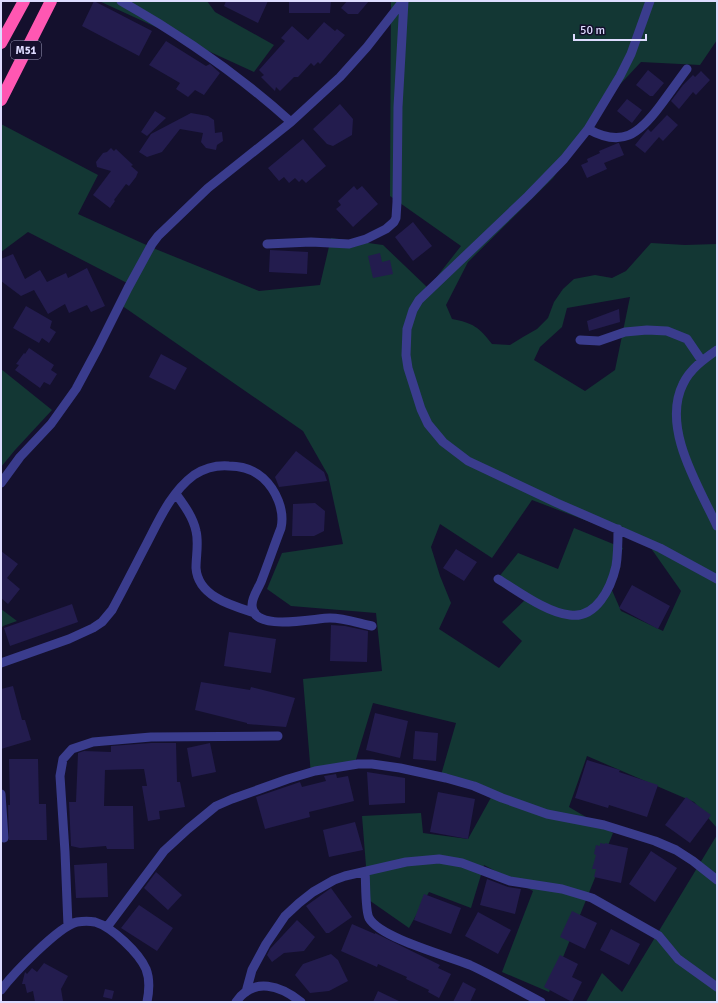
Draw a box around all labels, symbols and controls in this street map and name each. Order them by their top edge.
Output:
scale bar [574,16,646,42]
text: 50 m [580,23,605,38]
road number: M51 [11,41,41,59]

